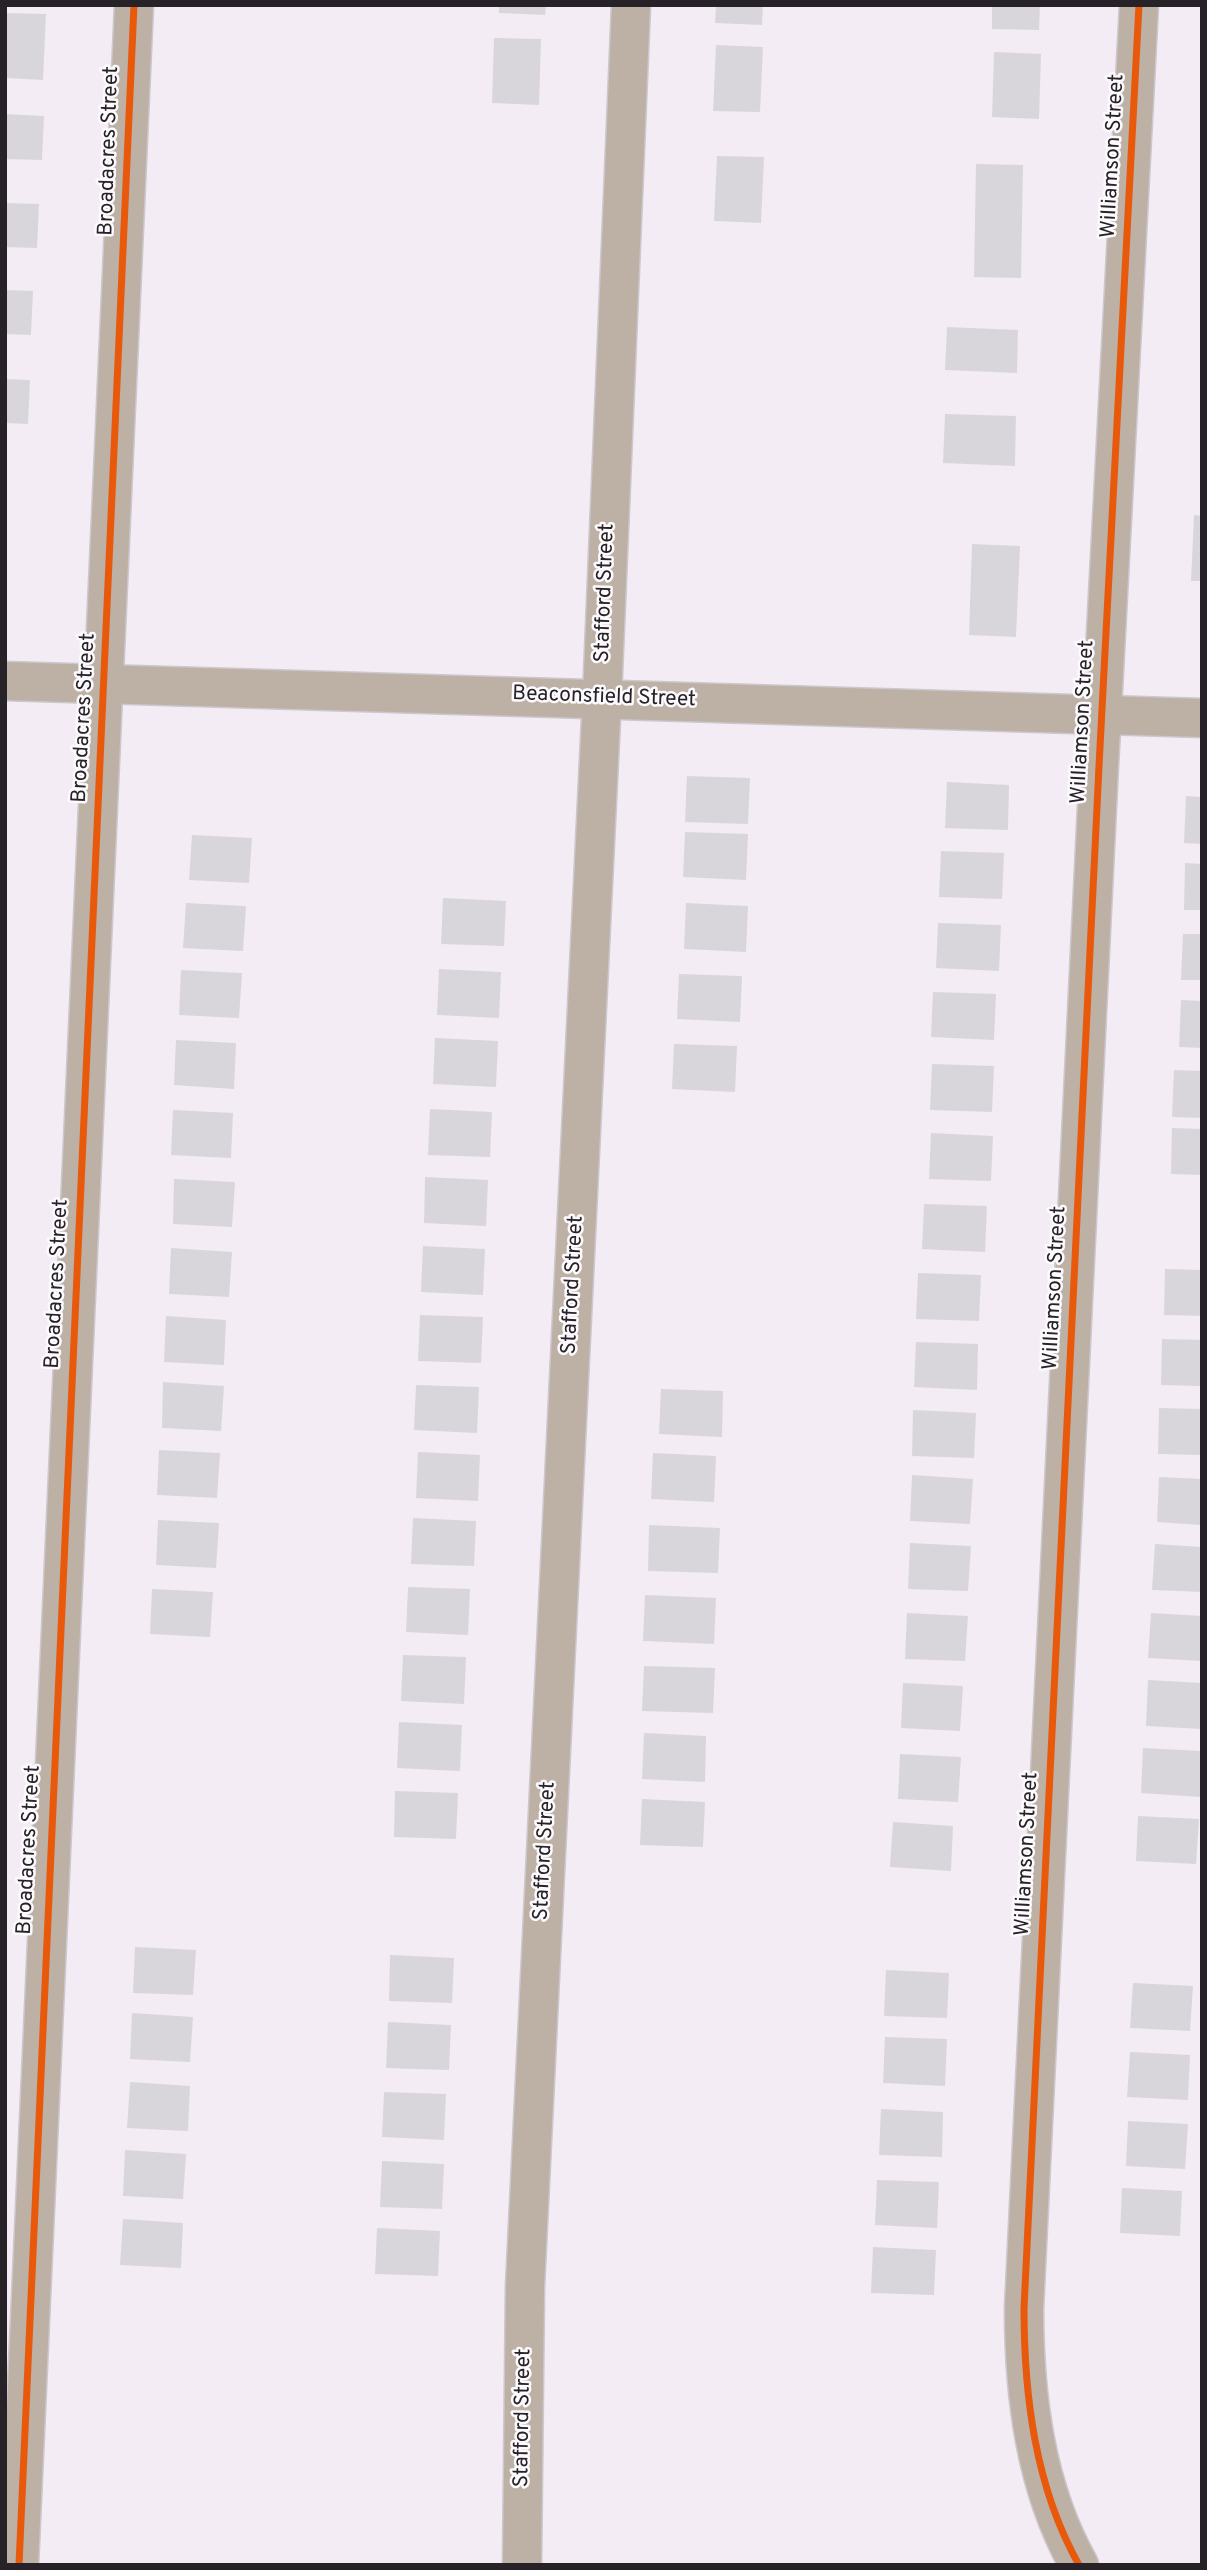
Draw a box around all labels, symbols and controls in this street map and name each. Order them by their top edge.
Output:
street label: Broadacres Street [94,66,126,236]
street label: Williamson Street [1097,73,1131,239]
street label: Stafford Street [591,523,621,663]
street label: Broadacres Street [68,633,102,803]
street label: Williamson Street [1067,639,1101,805]
street label: Beaconsfield Street [512,682,696,714]
street label: Broadacres Street [41,1199,75,1369]
street label: Williamson Street [1039,1205,1073,1371]
street label: Stafford Street [558,1215,590,1355]
street label: Broadacres Street [13,1765,47,1935]
street label: Williamson Street [1011,1771,1045,1937]
street label: Stafford Street [530,1781,562,1921]
street label: Stafford Street [510,2348,538,2488]

